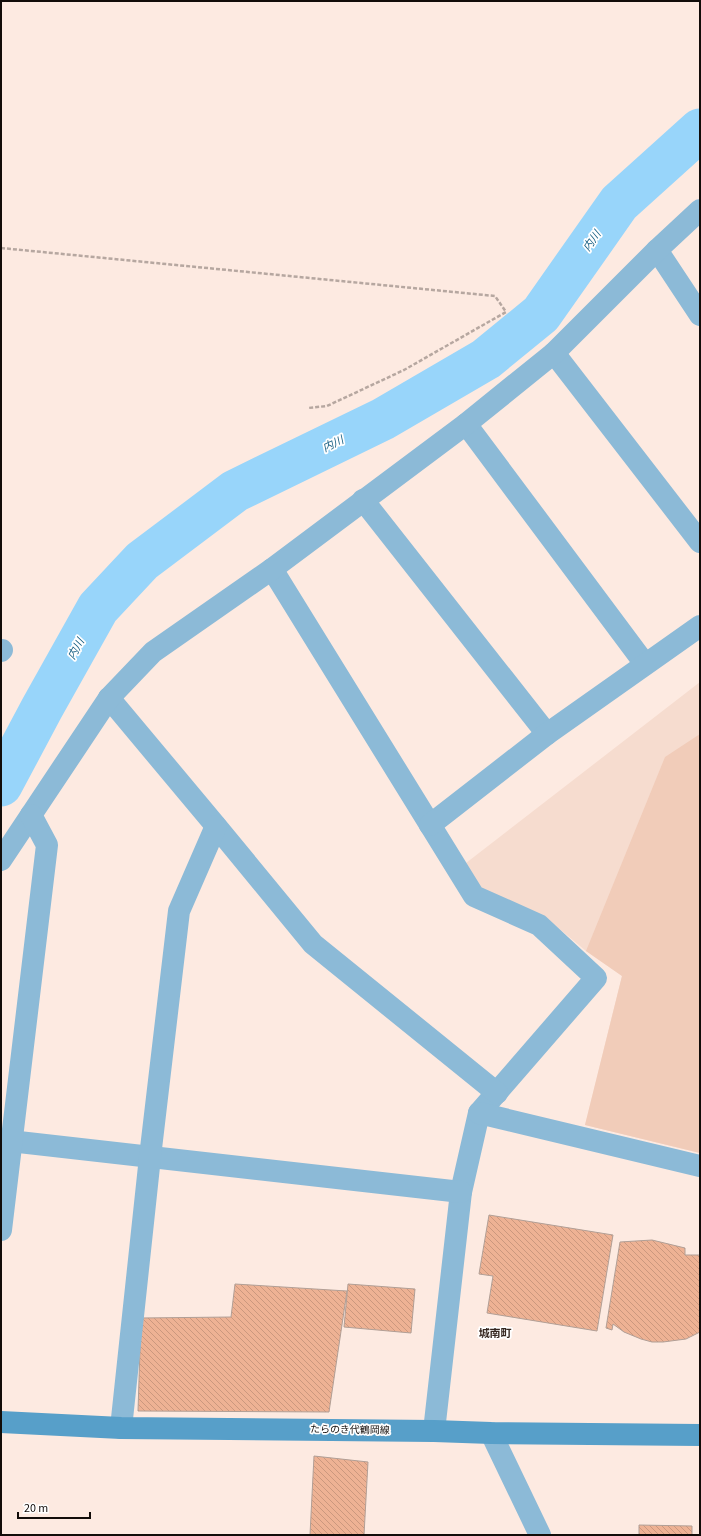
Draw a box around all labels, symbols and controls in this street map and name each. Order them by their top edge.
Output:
water label: 内川 [580,227,605,254]
water label: 内川 [320,432,347,456]
water label: 内川 [64,635,88,662]
district label: 城南町 [479,1326,512,1341]
street label: たらのき代鶴岡線 [310,1422,390,1438]
scale bar [18,1494,90,1520]
text: 20 m [24,1500,48,1517]

